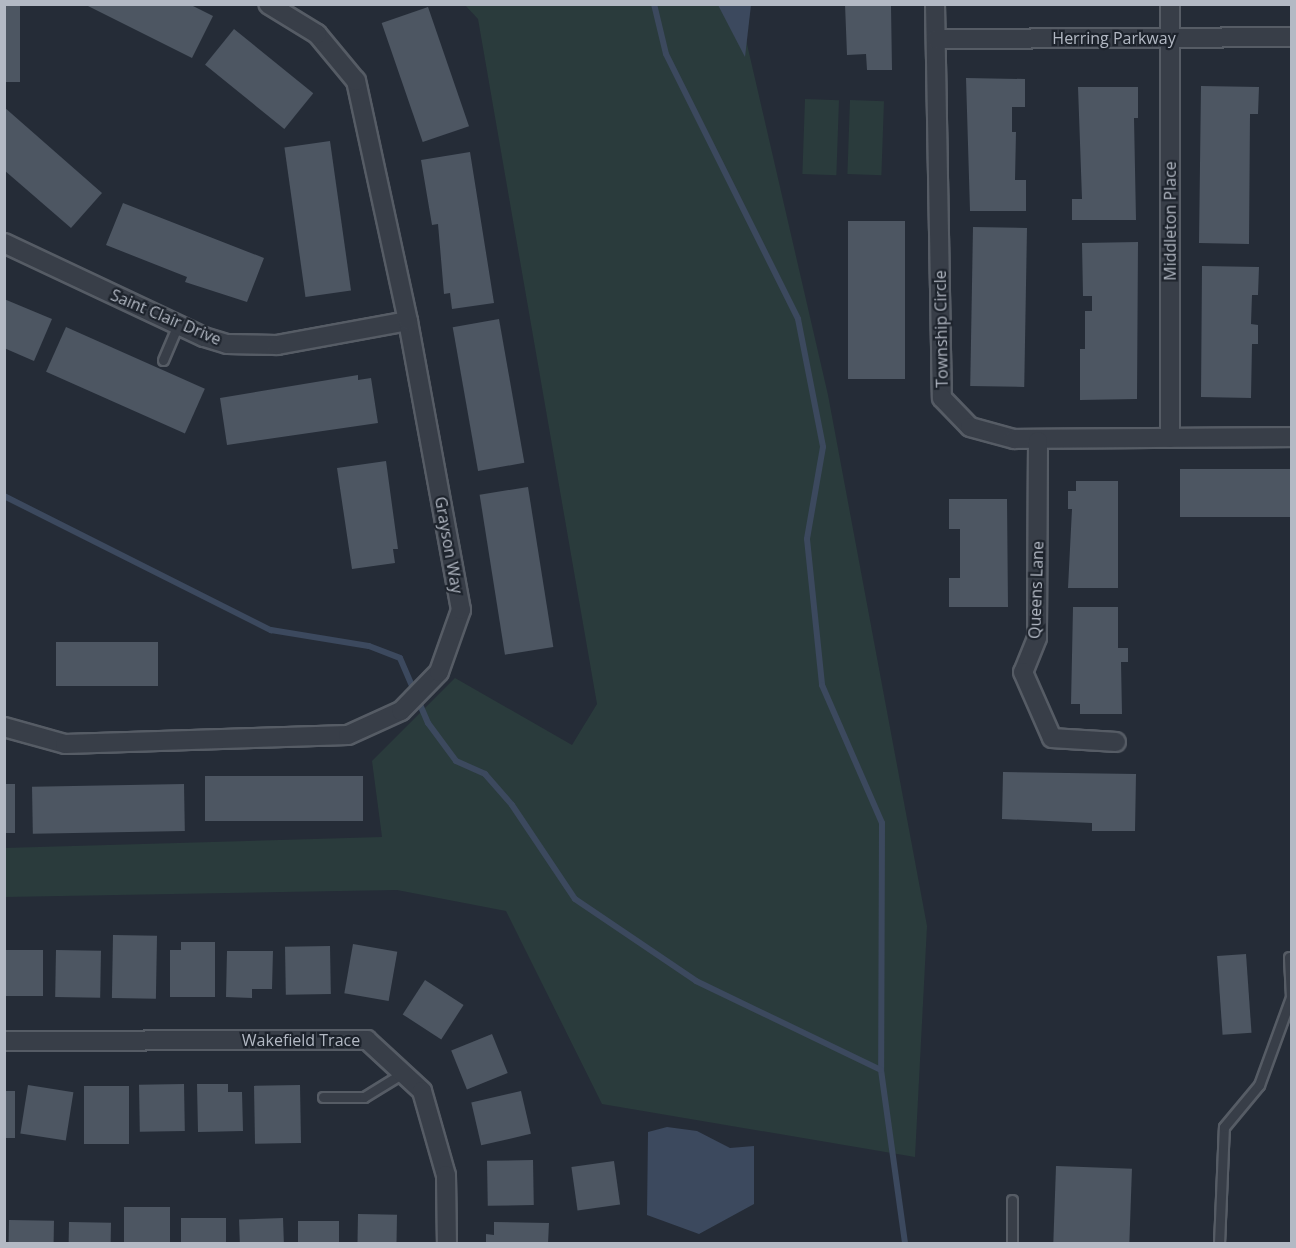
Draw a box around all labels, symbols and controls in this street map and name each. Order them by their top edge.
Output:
street label: Herring Parkway [1052,28,1176,48]
street label: Middleton Place [1160,161,1180,281]
street label: Township Circle [930,270,952,388]
street label: Saint Clair Drive [108,285,224,349]
street label: Grayson Way [431,495,467,595]
street label: Queens Lane [1025,541,1047,639]
street label: Wakefield Trace [242,1030,360,1050]

